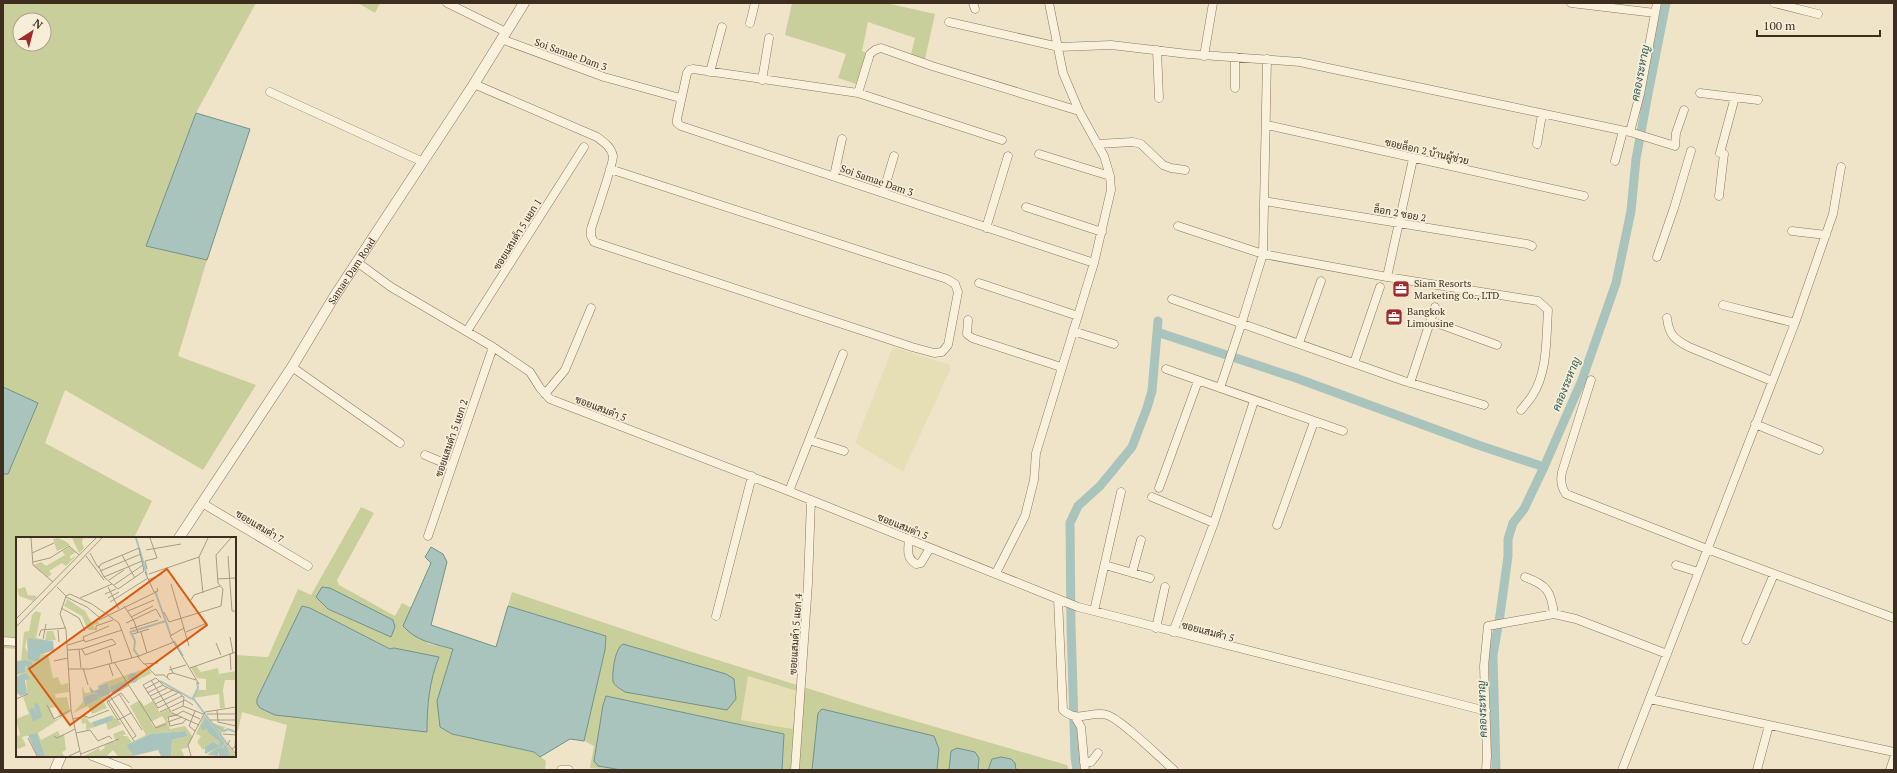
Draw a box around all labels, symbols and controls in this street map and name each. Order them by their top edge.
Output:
north arrow [12,12,52,52]
scale bar [1757,12,1880,38]
text: N [30,16,46,32]
text: 100 m [1763,18,1796,33]
street label: Soi Samae Dam 3 [533,35,609,74]
water label: คลองระหาญ [1628,44,1652,102]
street label: ซอยล็อก 2 บ้านผู้ช่วย [1383,134,1471,168]
street label: Soi Samae Dam 3 [839,162,915,199]
street label: ซอยแสมดำ 5 แยก 1 [490,196,545,272]
street label: ล็อก 2 ซอย 2 [1373,201,1427,225]
street label: Samae Dam Road [325,235,379,307]
place label: Siam Resorts Marketing Co., LTD [1414,277,1499,302]
office icon: Siam Resorts Marketing Co., LTD [1391,279,1411,299]
place label: Bangkok Limousine [1407,305,1454,330]
office icon: Bangkok Limousine [1384,307,1404,327]
water label: คลองระหาญ [1549,355,1583,413]
street label: ซอยแสมดำ 5 [573,393,628,424]
street label: ซอยแสมดำ 5 แยก 2 [432,398,471,479]
street label: ซอยแสมดำ 7 [233,507,286,546]
street label: ซอยแสมดำ 5 [875,510,930,543]
inset map [16,537,236,757]
street label: ซอยแสมดำ 5 แยก 4 [786,592,805,675]
street label: ซอยแสมดำ 5 [1180,618,1236,645]
water label: คลองระหาญ [1474,680,1490,738]

